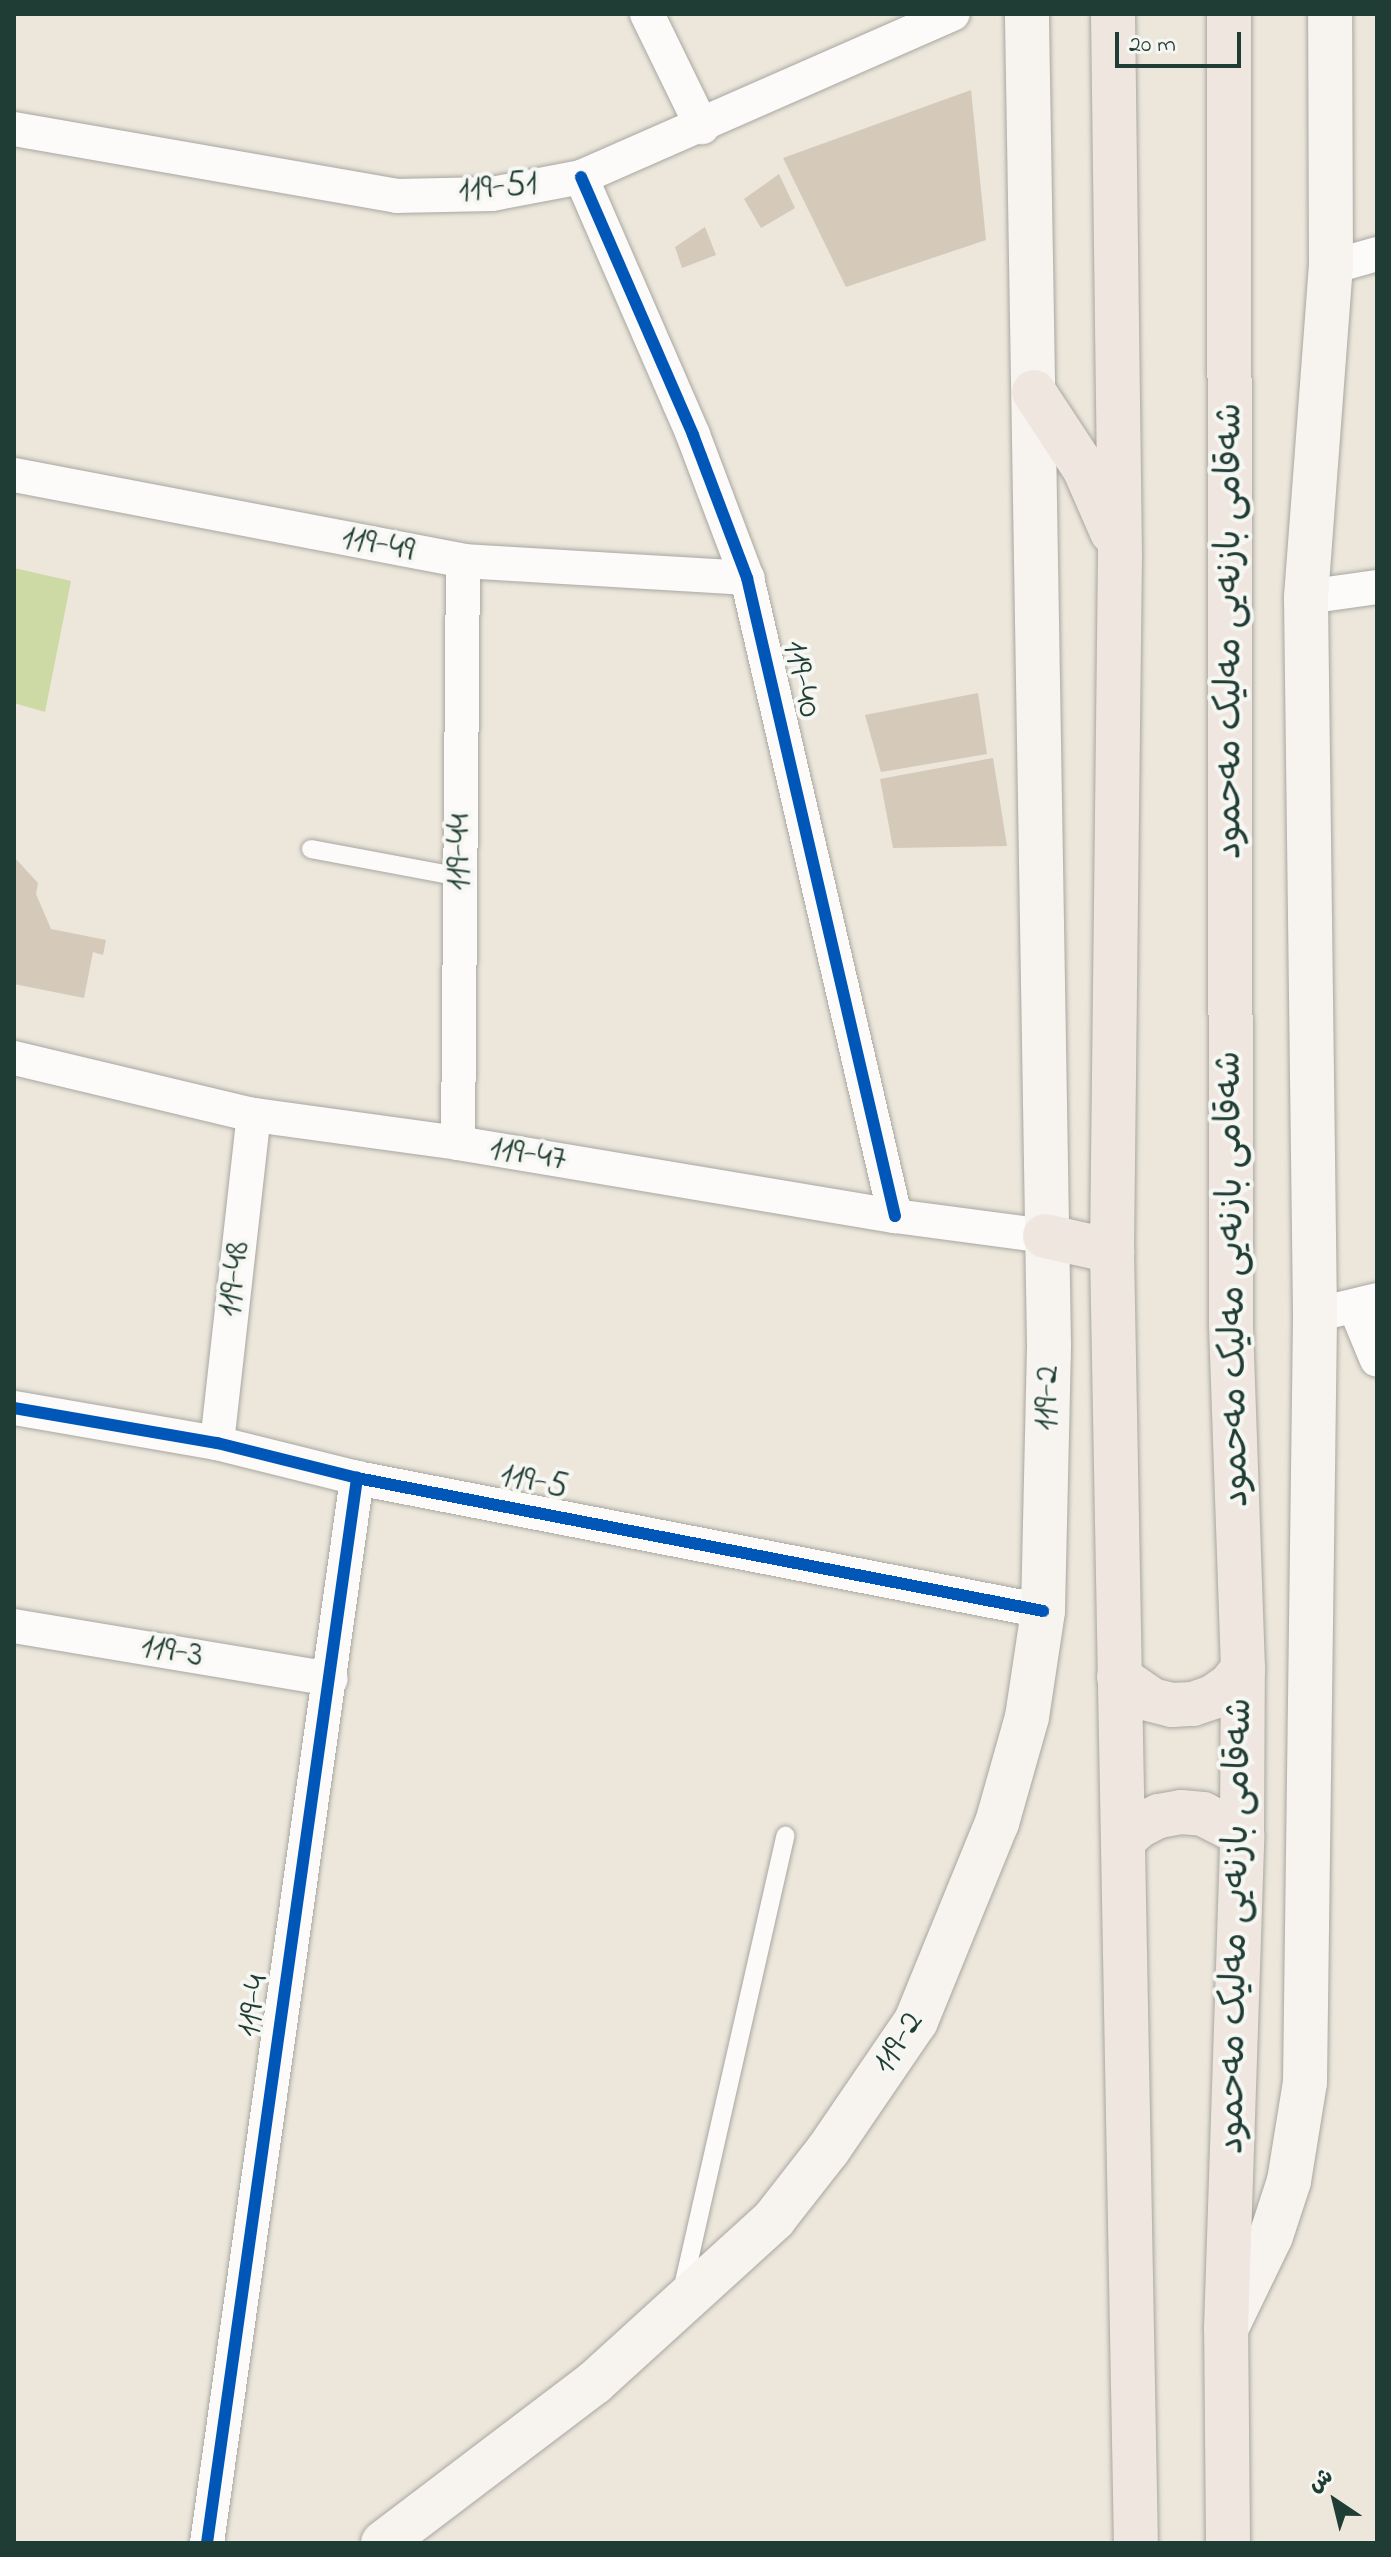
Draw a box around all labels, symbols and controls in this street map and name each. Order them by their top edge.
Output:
scale bar [1119,16,1245,66]
text: 20 m [1129,28,1176,63]
street label: 119-51 [456,162,540,214]
street label: شەقامی بازنەیی مەلیک مەحمود [1209,403,1253,859]
street label: 119-49 [338,517,418,573]
street label: 119-40 [771,636,831,722]
street label: 119-44 [438,814,482,890]
street label: شەقامی بازنەیی مەلیک مەحمود [1208,1051,1260,1507]
street label: 119-47 [487,1128,569,1182]
street label: 119-48 [209,1239,261,1319]
street label: 119-2 [1026,1365,1070,1431]
street label: 119-5 [497,1454,571,1510]
street label: 119-3 [138,1625,206,1679]
street label: شەقامی بازنەیی مەلیک مەحمود [1211,1698,1263,2154]
street label: 119-4 [228,1972,280,2040]
street label: 119-2 [864,2004,934,2082]
north arrow [1295,2461,1375,2541]
text: ش [1302,2461,1340,2501]

